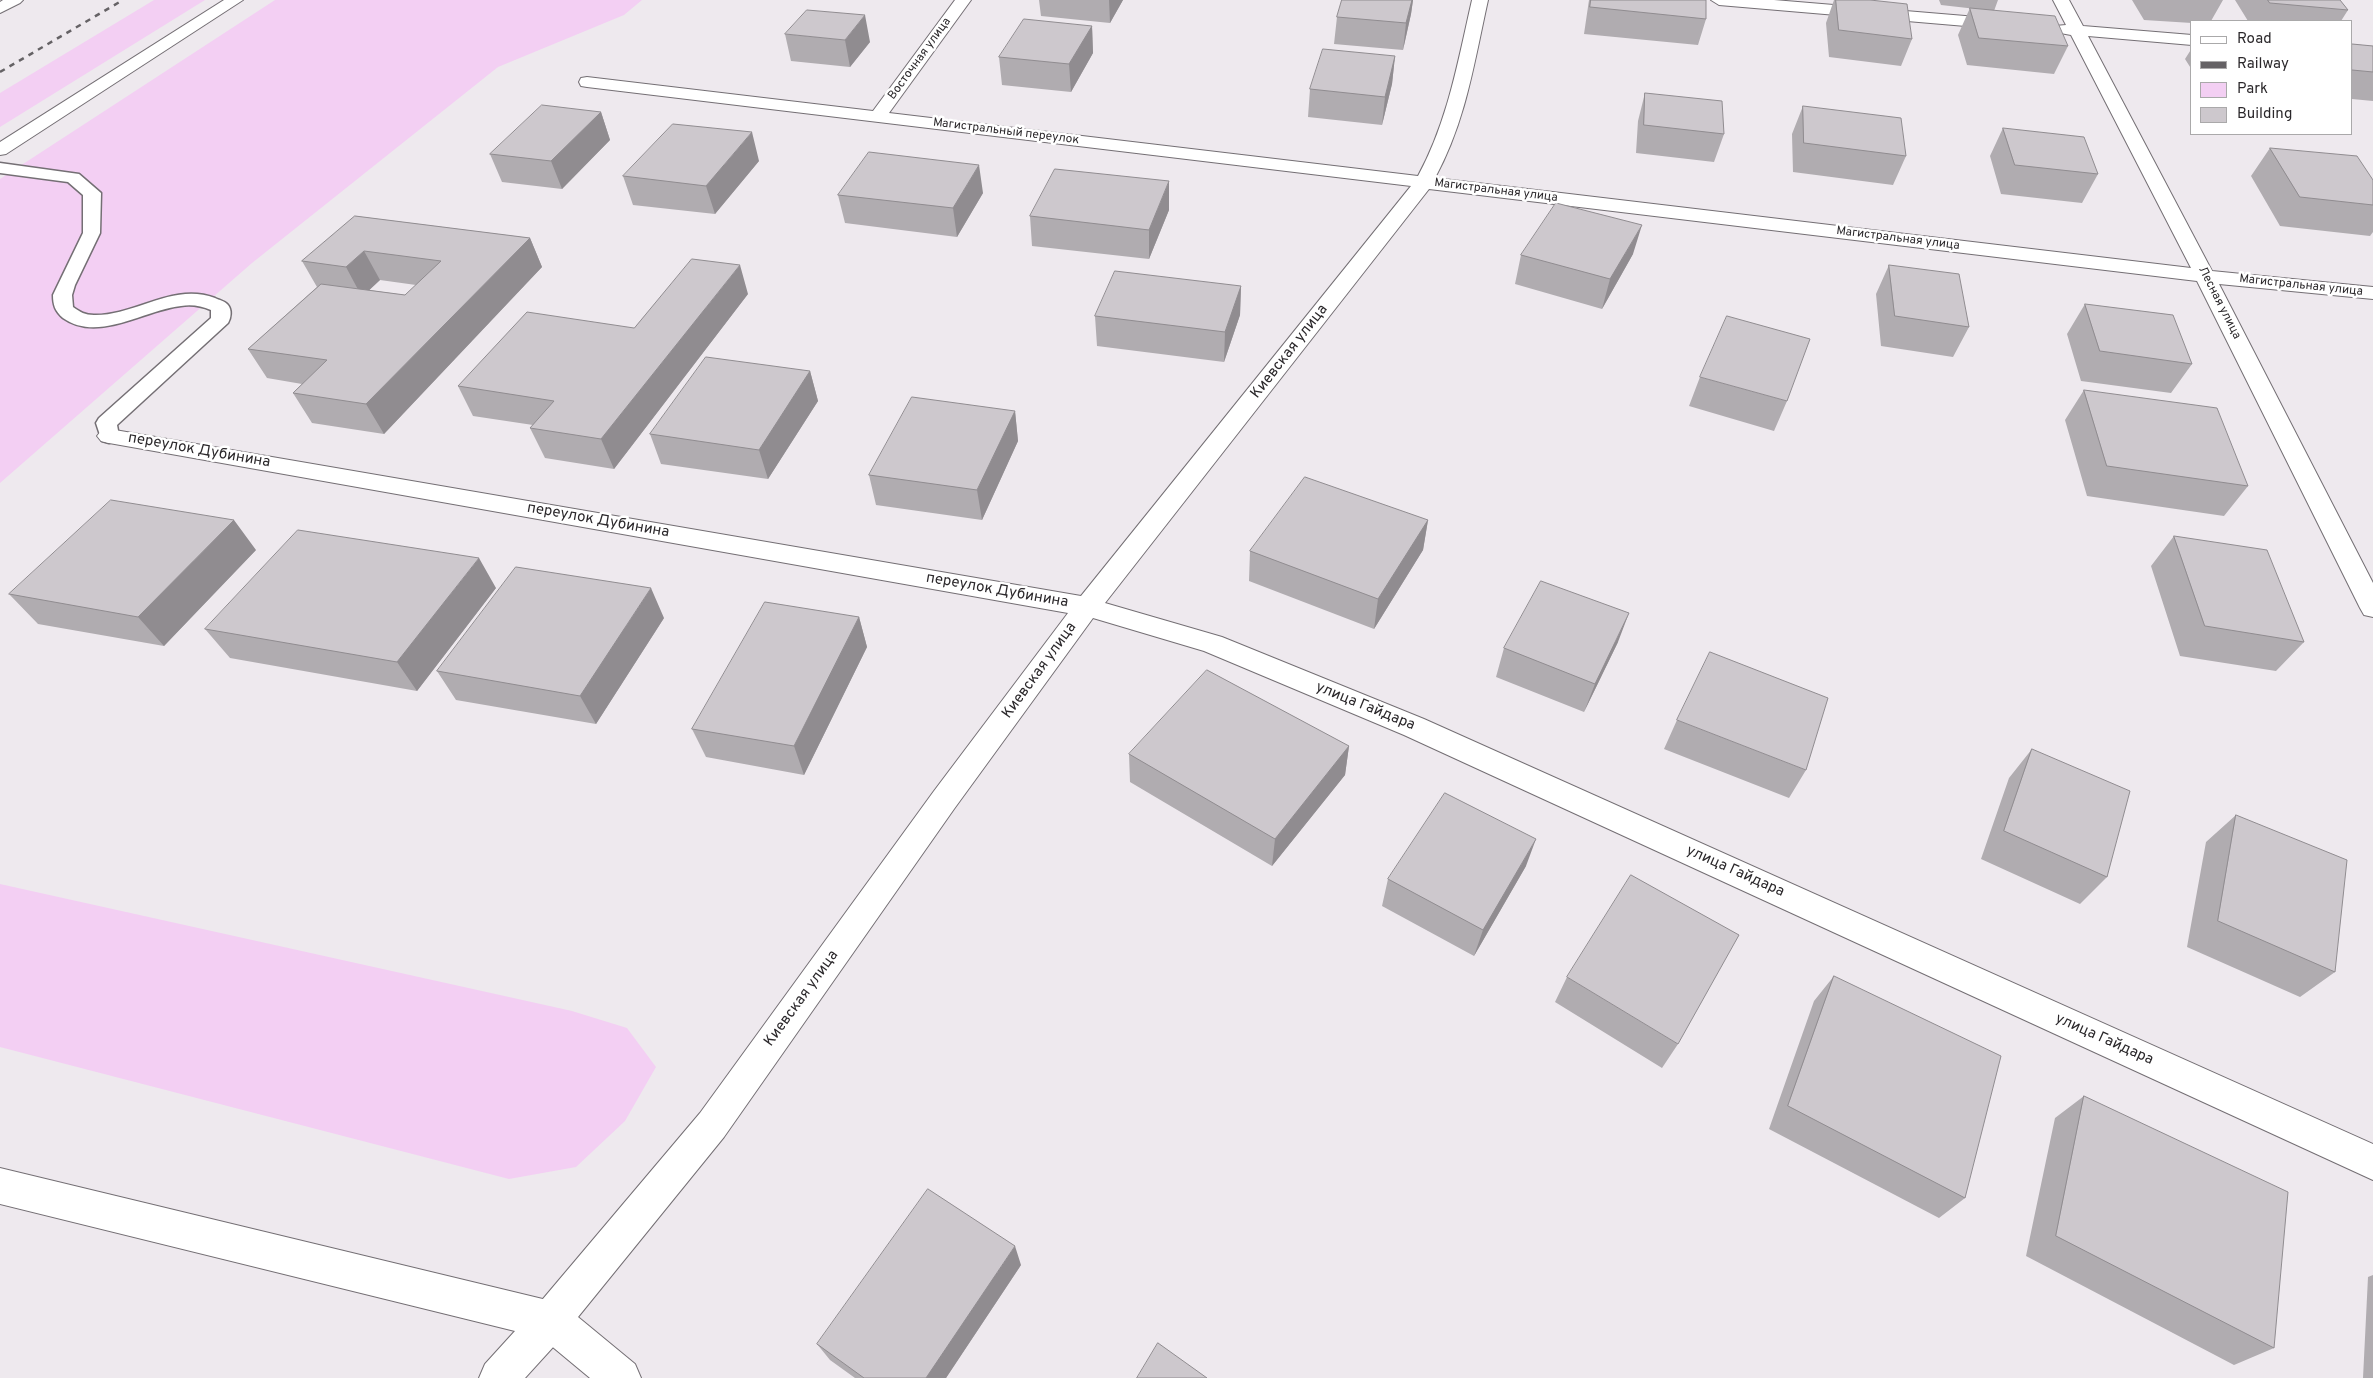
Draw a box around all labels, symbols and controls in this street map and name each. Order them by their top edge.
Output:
street label: Восточная улица [885,15,955,103]
legend [2190,20,2353,135]
text: Road [2237,30,2272,49]
text: Railway [2237,55,2289,74]
text: Park [2237,80,2268,99]
text: Building [2237,105,2292,124]
street label: Магистральный переулок [932,116,1080,148]
street label: Магистральная улица [1433,176,1559,206]
street label: Магистральная улица [1835,224,1961,254]
street label: Лесная улица [2195,264,2243,342]
street label: Магистральная улица [2238,272,2364,300]
street label: Киевская улица [1248,301,1332,403]
street label: переулок Дубинина [126,430,272,472]
street label: переулок Дубинина [525,500,671,542]
street label: переулок Дубинина [924,570,1070,612]
street label: Киевская улица [999,619,1081,723]
street label: улица Гайдара [1313,679,1417,735]
street label: улица Гайдара [1683,842,1787,902]
street label: Киевская улица [761,947,843,1051]
street label: улица Гайдара [2052,1010,2156,1070]

